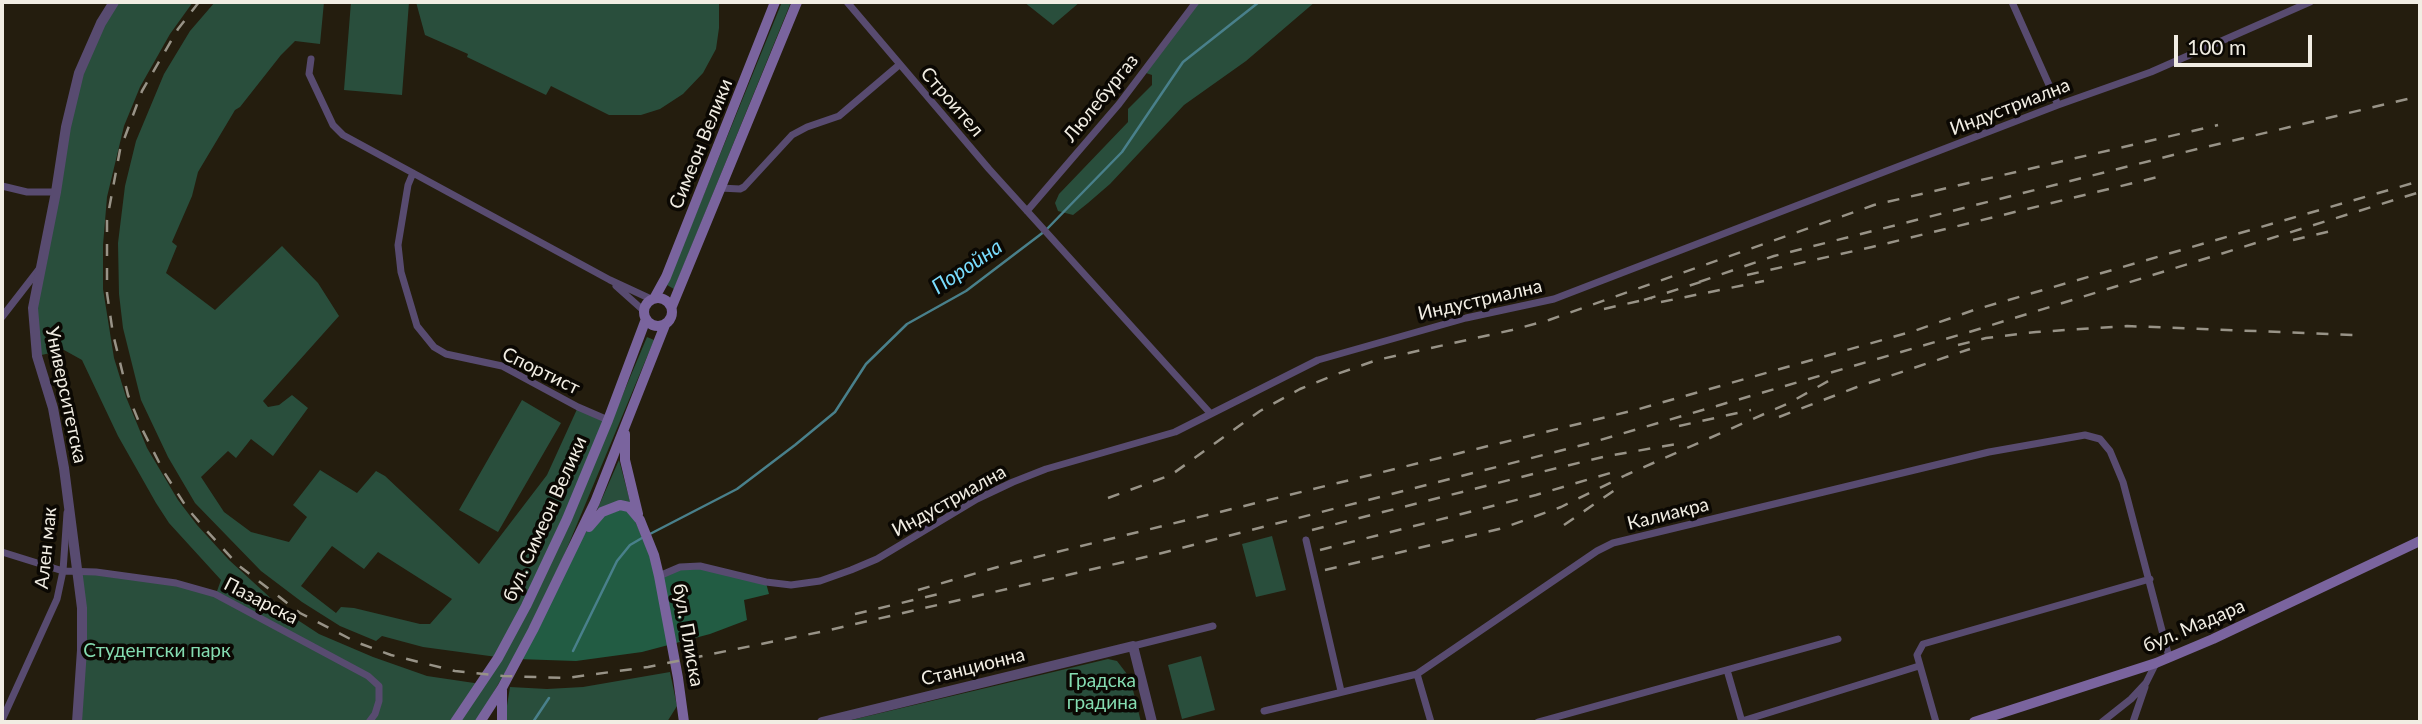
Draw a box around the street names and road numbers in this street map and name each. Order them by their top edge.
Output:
street label: Люлебургаз [1059,50,1143,146]
street label: Строител [916,63,988,141]
street label: Индустриална [1947,74,2073,140]
street label: Симеон Велики [665,76,737,212]
street label: Индустриална [1416,275,1544,325]
street label: Университетска [40,325,92,465]
street label: Спортист [498,342,584,400]
street label: бул. Симеон Велики [498,433,592,605]
street label: Индустриална [888,460,1010,542]
street label: Калиакра [1625,493,1711,535]
street label: Ален мак [30,506,62,590]
street label: Пазарска [220,573,302,629]
street label: бул. Плиска [668,582,708,688]
street label: бул. Мадара [2140,594,2248,658]
street label: Станционна [919,643,1027,691]

